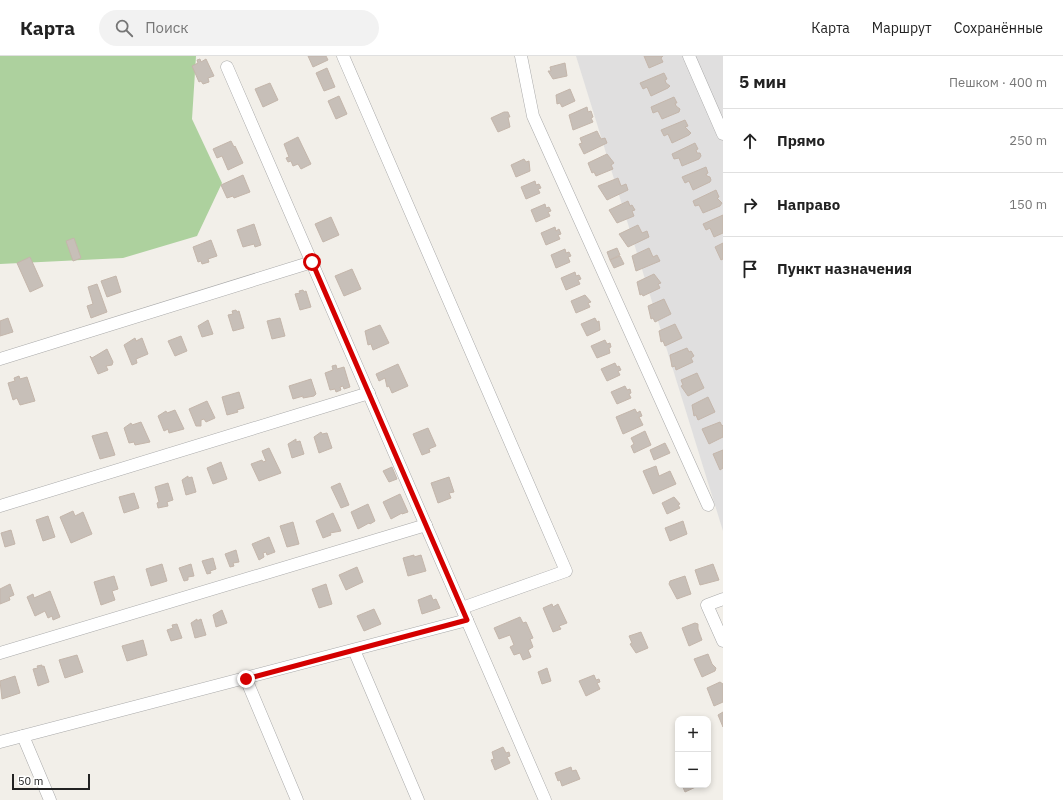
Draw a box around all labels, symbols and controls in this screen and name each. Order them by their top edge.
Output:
search box [99,10,379,46]
text: Карта [20,16,75,40]
icon: search [113,17,135,39]
text: Поиск [145,18,189,37]
text: Карта [811,19,850,37]
text: Маршрут [872,19,932,37]
text: Сохранённые [954,19,1043,37]
text: 5 мин [739,71,786,93]
text: Пешком · 400 m [949,74,1047,91]
icon: ahead [739,130,761,152]
text: Прямо [777,131,825,150]
text: 250 m [1009,132,1047,149]
icon: right [739,194,761,216]
text: Направо [777,195,840,214]
text: 150 m [1009,196,1047,213]
route start [303,253,321,271]
icon: arrive [739,258,761,280]
text: Пункт назначения [777,259,912,278]
route end [237,670,255,688]
map controls [675,716,711,788]
button: + [675,716,711,752]
button: − [675,752,711,788]
scale bar [12,772,90,791]
text: 50 m [18,774,43,788]

